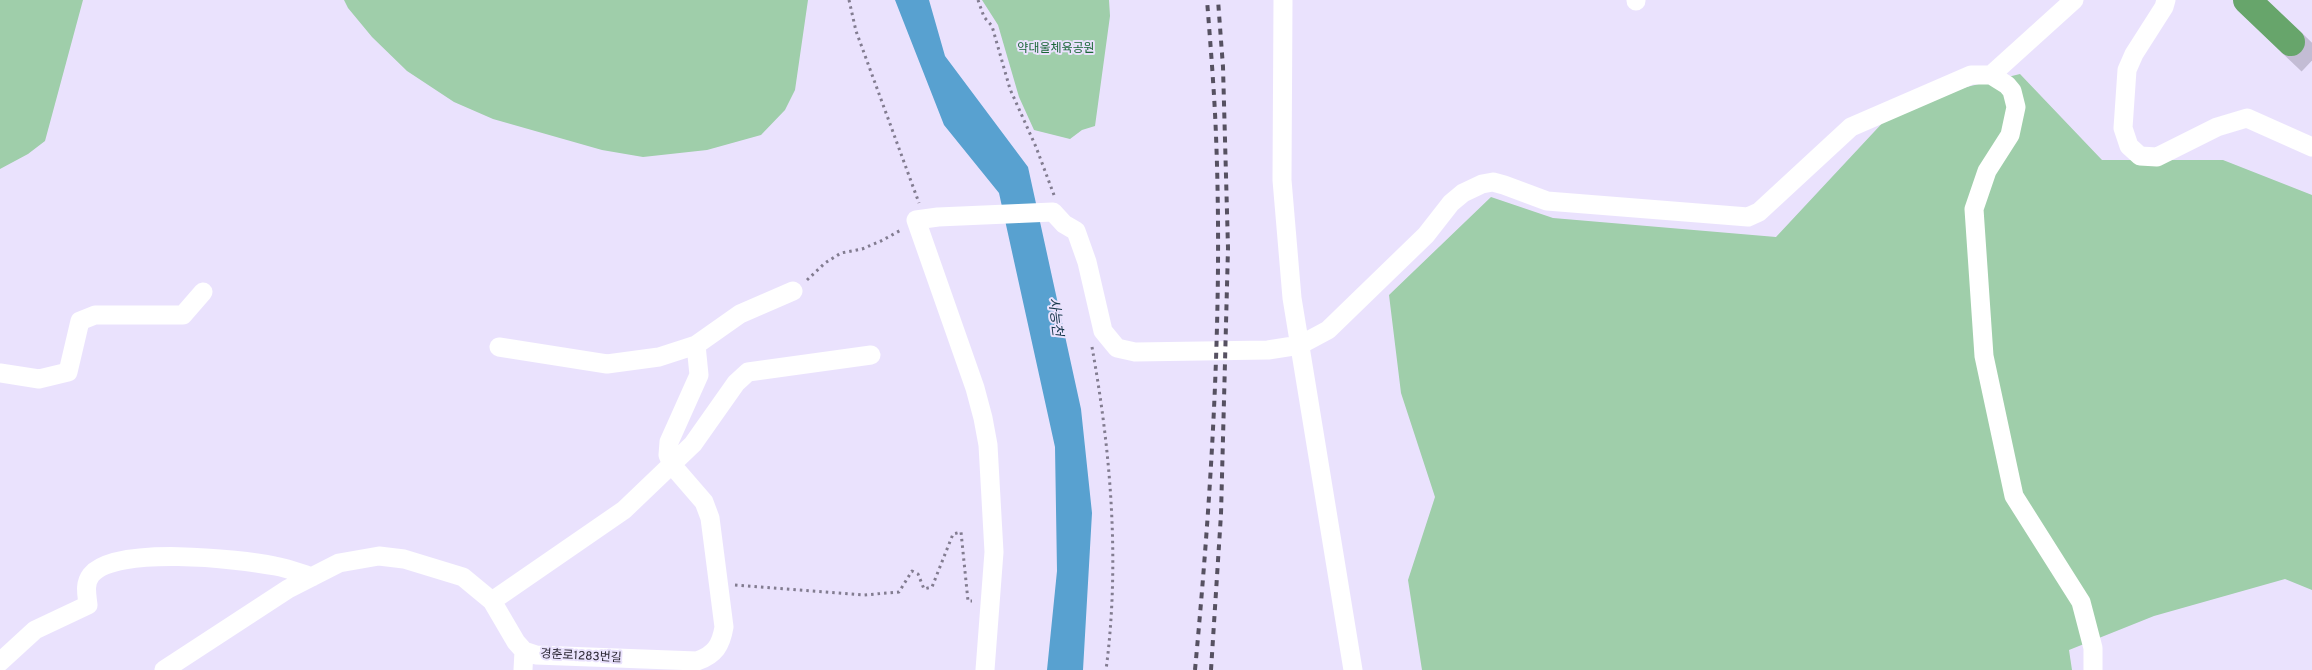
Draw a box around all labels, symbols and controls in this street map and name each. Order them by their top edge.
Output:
park label: 약대울체육공원 [1017,43,1095,57]
water label: 사능천 [1043,297,1065,337]
street label: 경춘로1283번길 [540,648,622,666]

